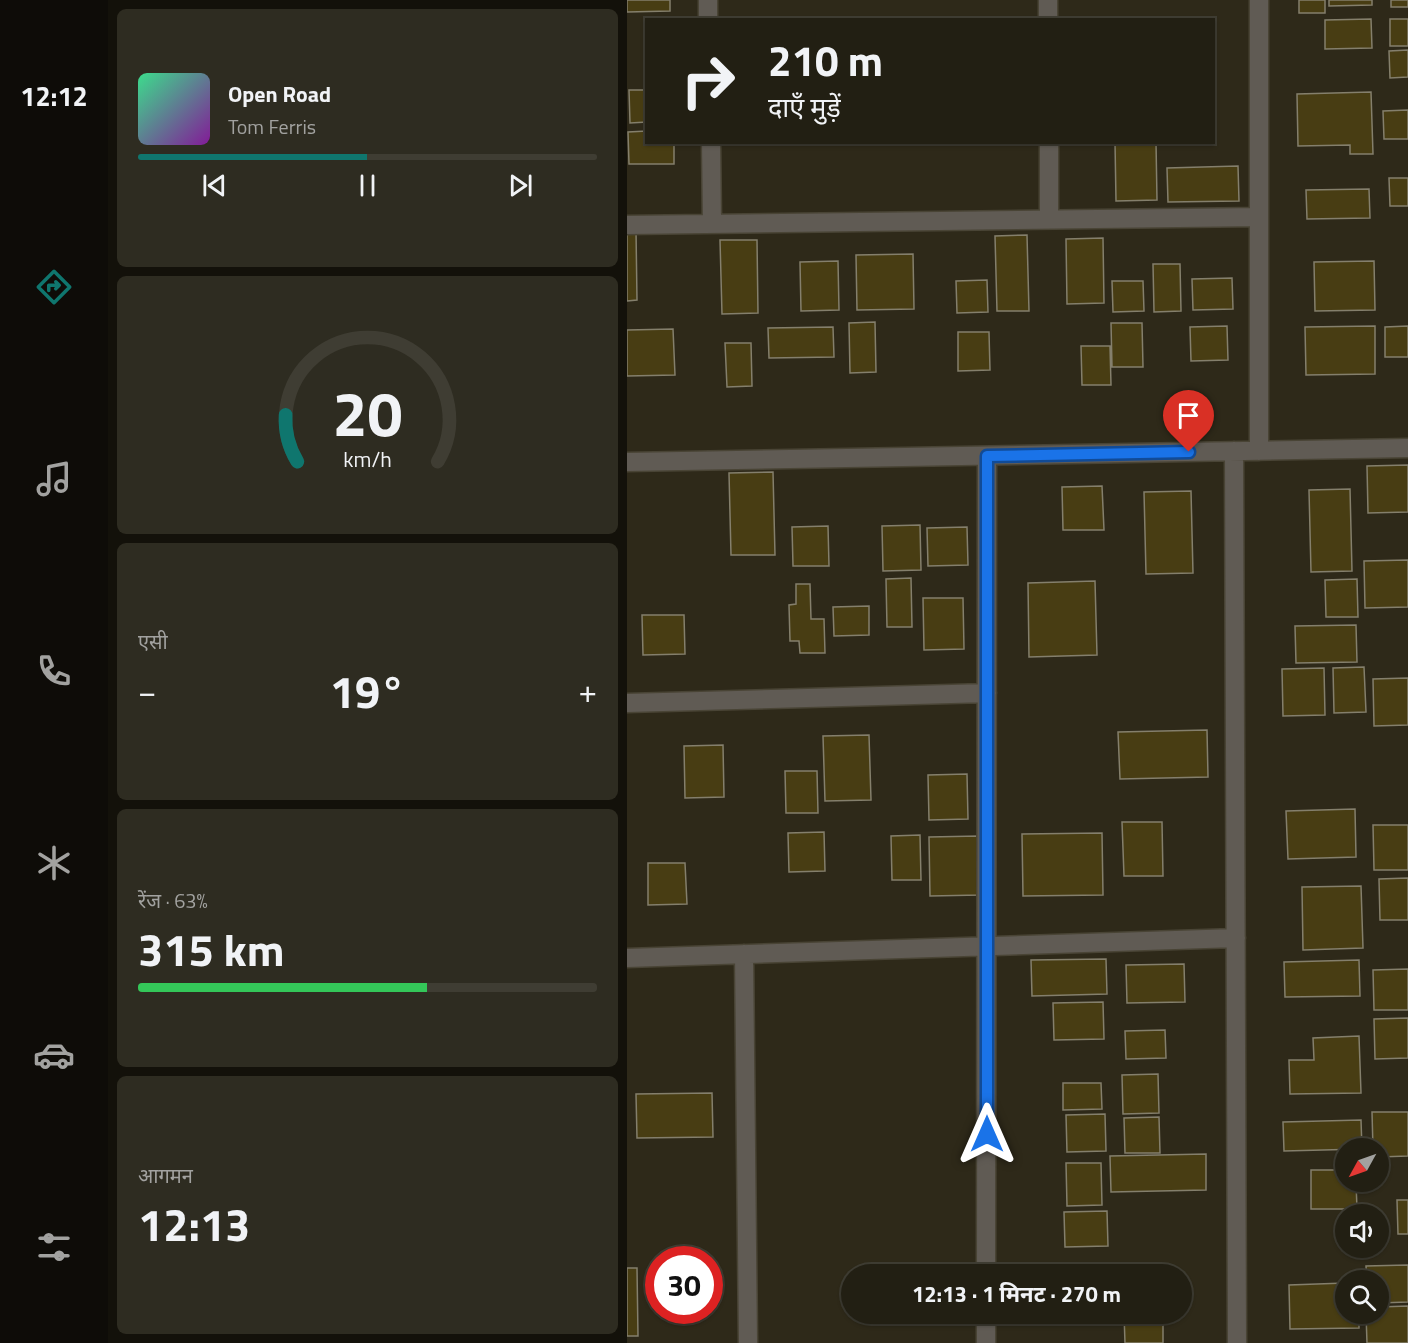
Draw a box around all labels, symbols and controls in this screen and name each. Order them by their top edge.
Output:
text: 210 m [768,28,883,92]
icon: right [669,42,747,120]
text: 12:12 [20,75,88,116]
text: Open Road [228,77,331,111]
text: दाएँ मुड़ें [768,86,841,127]
text: Tom Ferris [228,111,316,142]
icon: previous [198,169,231,202]
icon: pause [351,169,384,202]
icon: next [504,169,537,202]
icon: directions [33,266,75,308]
text: 20 [333,365,402,460]
pin [1163,390,1214,452]
icon: arrive [1172,399,1205,432]
text: km/h [343,443,392,475]
icon: music [33,458,75,500]
text: एसी [138,626,168,657]
icon: phone [33,650,75,692]
text: 19° [330,657,405,725]
text: − [138,666,156,716]
text: + [579,666,597,716]
icon: climate [33,842,75,884]
text: रेंज · 63% [138,885,208,916]
text: 315 km [138,915,284,983]
icon: car [33,1034,75,1076]
position arrow [955,1102,1019,1166]
north arrow [1335,1138,1389,1192]
map controls [1335,1138,1389,1324]
text: आगमन [138,1160,193,1191]
text: 12:13 [138,1190,250,1258]
button: sound [1335,1204,1389,1258]
icon: filters [33,1226,75,1268]
speed limit sign: 30 [645,1246,723,1324]
button: search [1335,1270,1389,1324]
text: 12:13 · 1 मिनट · 270 m [912,1277,1121,1311]

